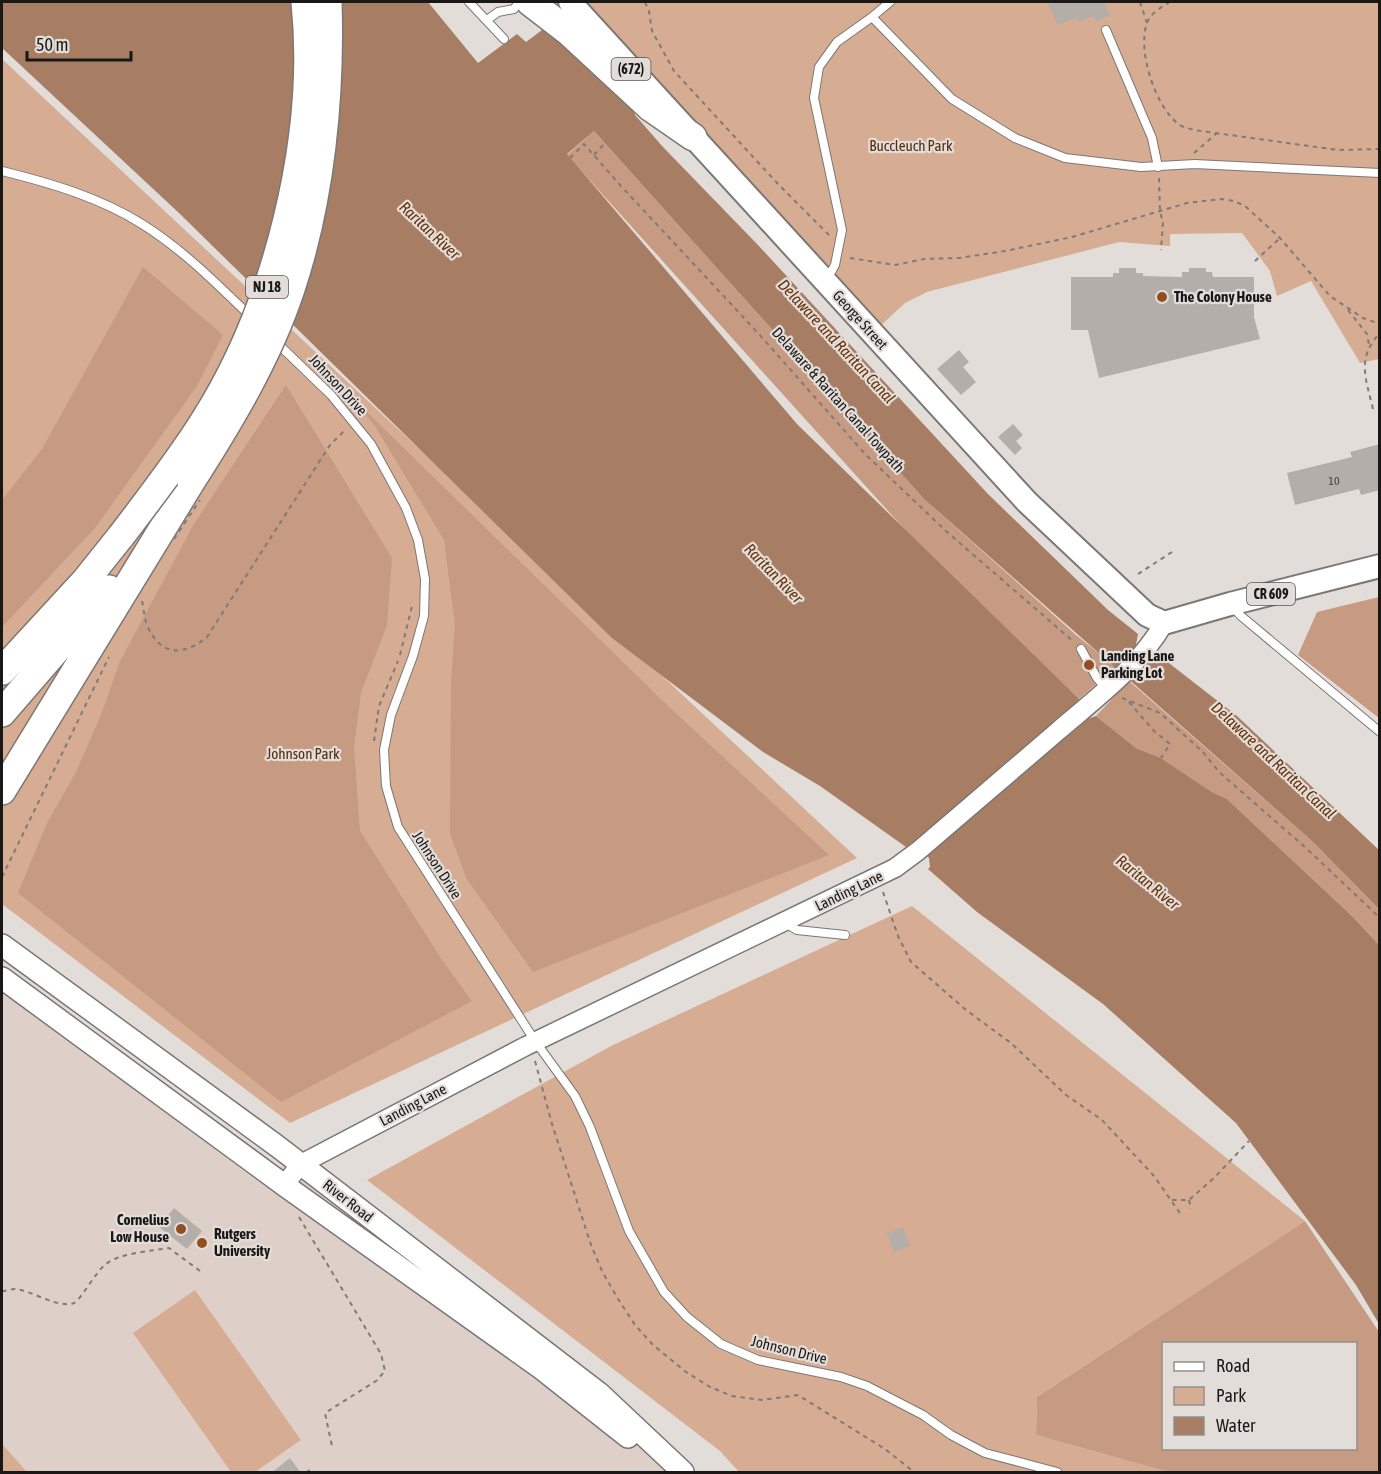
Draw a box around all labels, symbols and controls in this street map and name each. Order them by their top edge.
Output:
scale bar [27,24,130,62]
text: 50 m [36,34,68,55]
road number: (672) [612,58,650,80]
park label: Buccleuch Park [869,137,953,154]
water label: Raritan River [396,198,465,263]
water label: Delaware and Raritan Canal [775,275,899,407]
road number: NJ 18 [246,276,288,298]
street label: George Street [829,287,891,353]
place label: The Colony House [1174,288,1272,305]
marker: The Colony House [1155,290,1169,304]
street label: Delaware & Raritan Canal Towpath [769,324,908,476]
street label: Johnson Drive [306,351,371,419]
house number: 10 [1328,474,1340,488]
water label: Raritan River [741,539,808,607]
road number: CR 609 [1247,583,1295,605]
place label: Landing Lane Parking Lot [1101,647,1174,681]
marker: Landing Lane Parking Lot [1082,658,1096,672]
water label: Delaware and Raritan Canal [1208,698,1340,822]
park label: Johnson Park [266,745,340,762]
street label: Johnson Drive [409,828,466,902]
water label: Raritan River [1113,851,1184,914]
street label: Landing Lane [812,867,886,914]
street label: Landing Lane [376,1080,449,1129]
street label: River Road [320,1176,377,1225]
place label: Cornelius Low House [110,1211,170,1245]
marker: Cornelius Low House [174,1222,188,1236]
place label: Rutgers University [214,1225,271,1259]
marker: Rutgers University [195,1236,209,1250]
street label: Johnson Drive [750,1332,829,1367]
legend [1162,1342,1357,1450]
text: Road [1216,1355,1250,1376]
text: Park [1216,1385,1246,1406]
text: Water [1216,1415,1256,1436]

